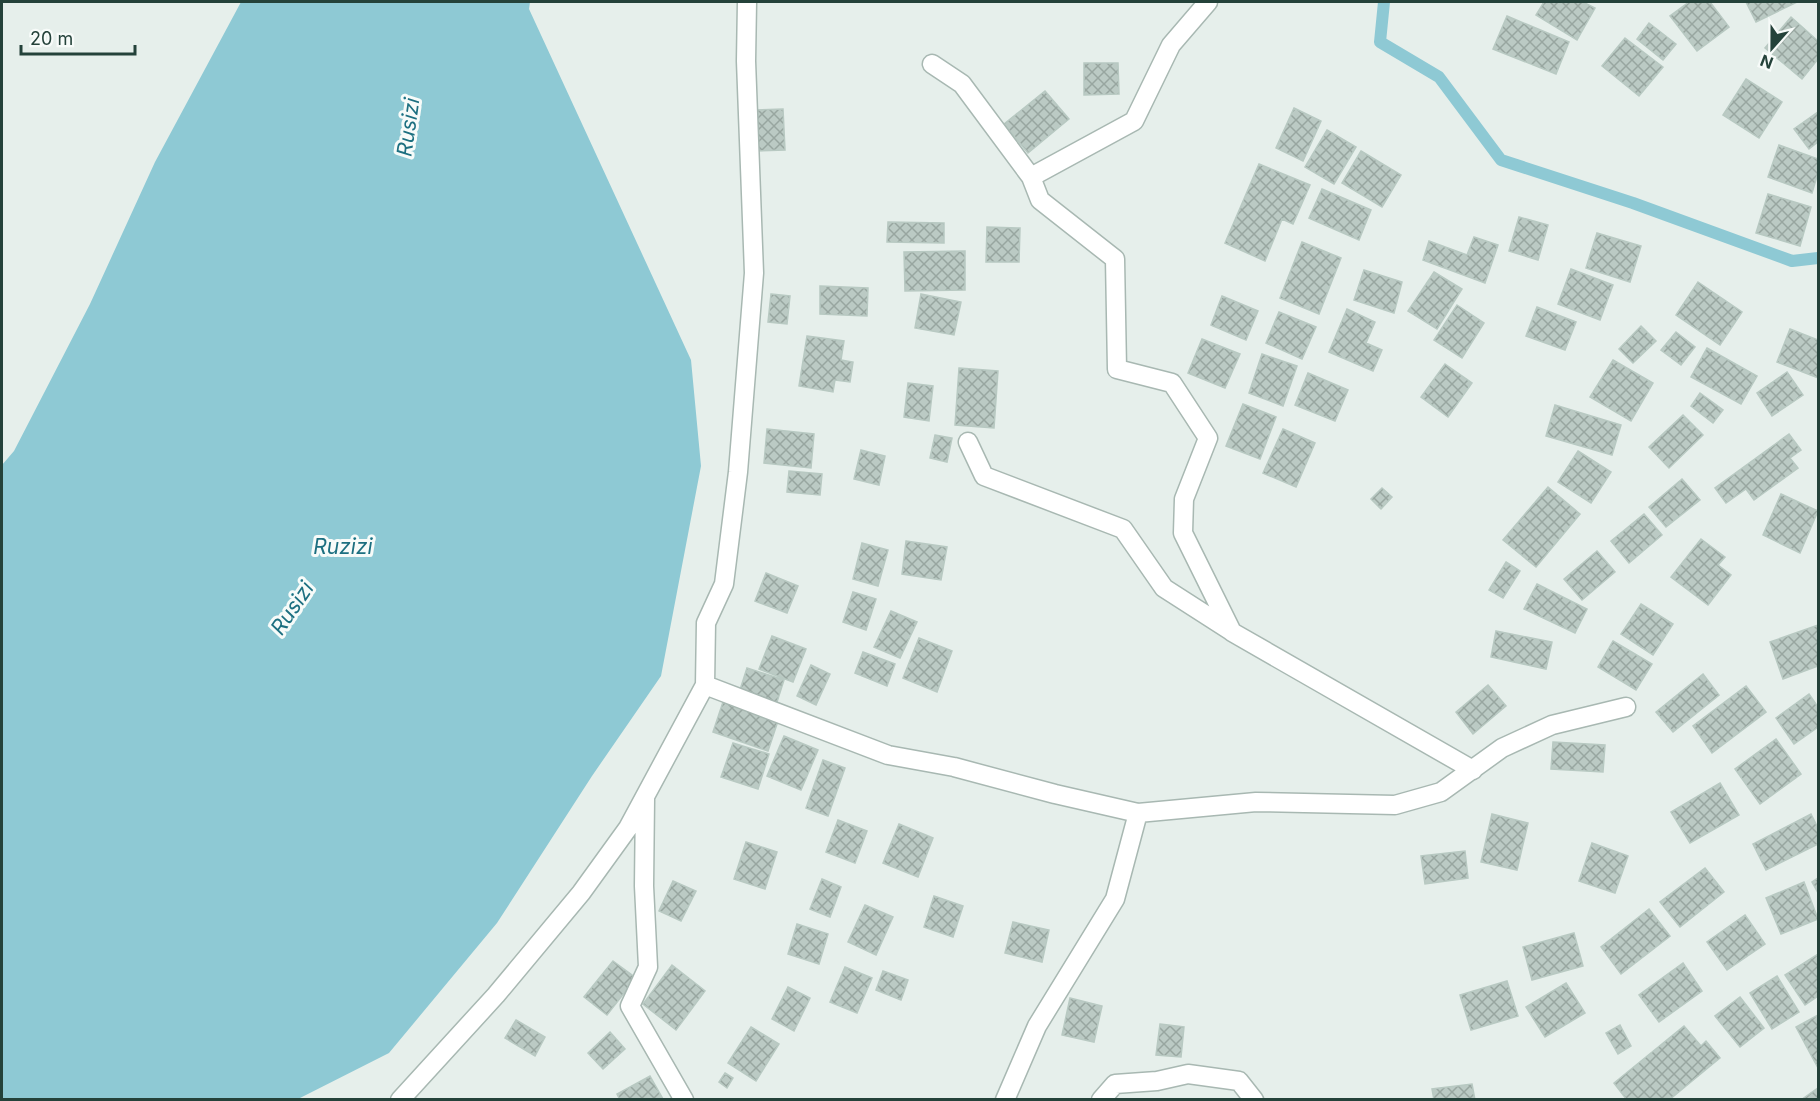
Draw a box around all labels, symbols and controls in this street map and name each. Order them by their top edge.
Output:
scale bar [21,18,135,56]
north arrow [1742,18,1802,78]
text: 20 m [30,28,73,49]
text: N [1757,50,1776,74]
water label: Rusizi [392,95,425,158]
water label: Ruzizi [313,534,374,559]
water label: Rusizi [265,576,319,639]

